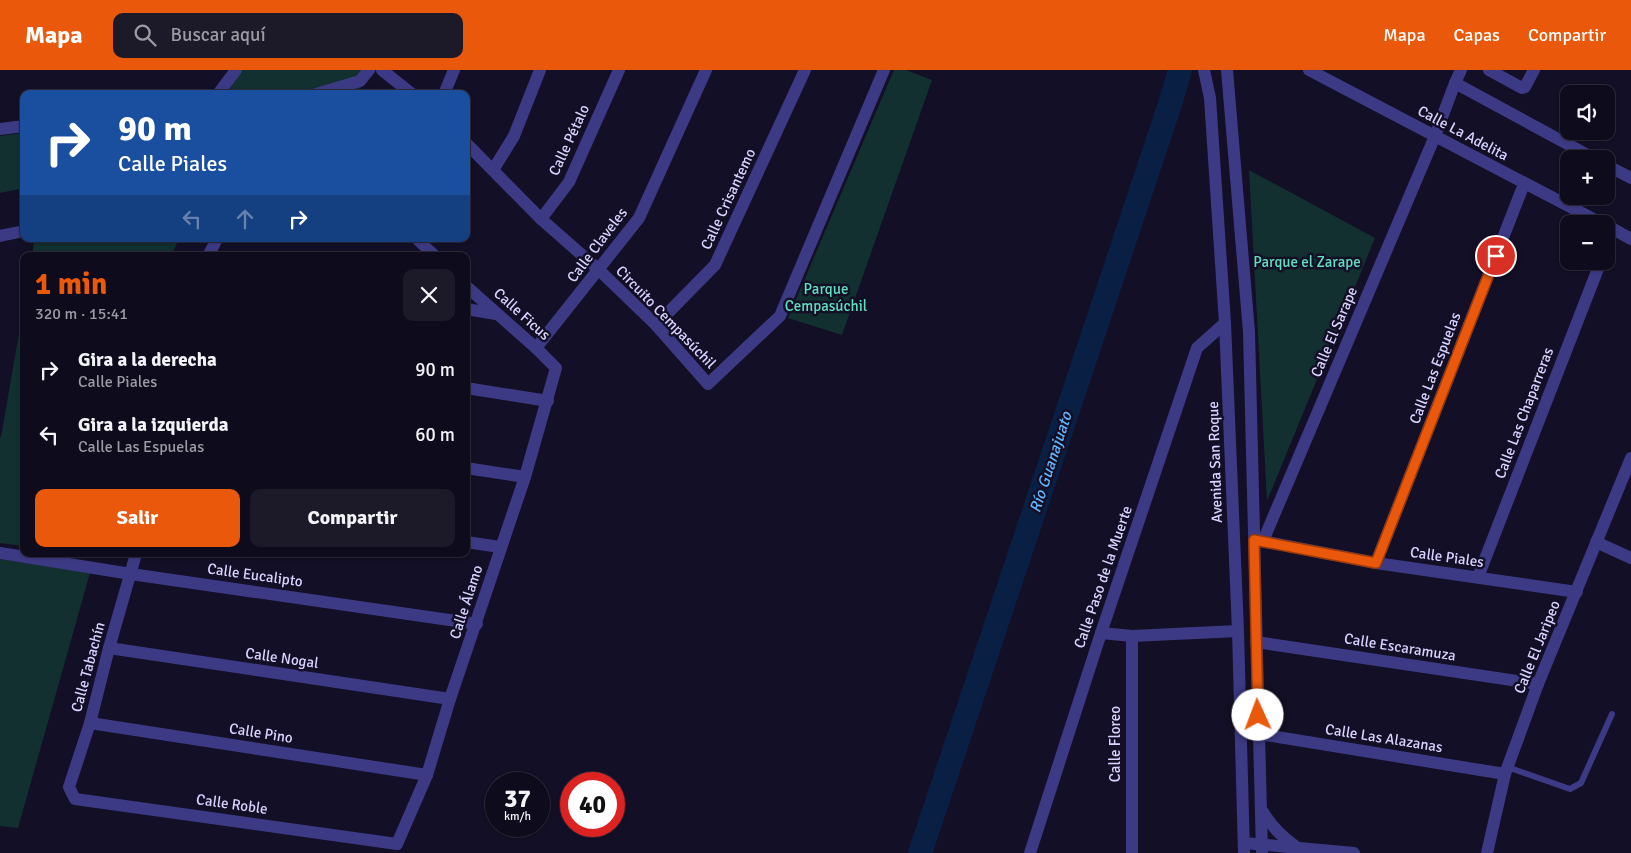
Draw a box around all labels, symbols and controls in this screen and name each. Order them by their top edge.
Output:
search box [113,13,463,58]
text: Mapa [25,20,83,50]
icon: search [131,21,159,49]
text: Buscar aquí [171,23,266,47]
text: Mapa [1383,24,1426,46]
text: Capas [1454,24,1500,46]
text: Compartir [1528,24,1606,46]
map controls [1560,85,1615,270]
button: sound [1560,85,1615,140]
street label: Calle Pétalo [545,101,593,178]
street label: Calle La Adelita [1415,102,1511,164]
text: 90 m [118,107,192,150]
icon: right [35,110,100,175]
street label: Calle Crisantemo [697,145,759,252]
text: Calle Piales [118,150,227,177]
button: + [1560,150,1615,205]
street label: Calle Claveles [563,204,631,286]
icon: left [178,205,206,233]
icon: ahead [231,205,259,233]
icon: right [284,205,312,233]
button: − [1560,215,1615,270]
pin [1475,235,1517,277]
icon: arrive [1482,242,1510,270]
park label: Parque el Zarape [1253,253,1361,271]
street label: Circuito Cempasúchil [612,262,720,372]
text: 1 min [35,266,107,303]
button: close [403,269,455,321]
park label: Parque Cempasúchil [785,280,867,315]
street label: Calle Ficus [490,284,554,344]
street label: Calle El Sarape [1307,284,1361,380]
text: 320 m · 15:41 [35,304,128,324]
street label: Calle Las Espuelas [1405,309,1465,426]
street label: Calle Las Chaparreras [1491,344,1558,481]
text: Gira a la derecha [78,348,217,372]
icon: right [35,356,63,384]
text: 90 m [415,358,455,382]
text: Calle Piales [78,372,157,392]
street label: Avenida San Roque [1204,401,1226,523]
water label: Río Guanajuato [1025,409,1077,515]
text: Gira a la izquierda [78,413,228,437]
icon: left [35,421,63,449]
text: 60 m [415,423,455,447]
text: Calle Las Espuelas [78,437,204,457]
button: Salir [35,489,240,547]
button: Compartir [250,489,455,547]
street label: Calle Paso de la Muerte [1070,503,1136,651]
street label: Calle Piales [1409,543,1486,571]
street label: Calle Eucalipto [206,559,304,591]
street label: Calle Álamo [445,562,486,641]
street label: Calle El Jaripeo [1510,598,1564,696]
street label: Calle Tabachín [67,620,109,714]
street label: Calle Escaramuza [1343,629,1457,665]
street label: Calle Nogal [244,644,320,672]
position arrow [1231,688,1283,740]
street label: Calle Floreo [1106,706,1124,782]
street label: Calle Pino [228,719,294,747]
street label: Calle Las Alazanas [1324,720,1444,756]
speed limit sign: 40 [560,772,625,837]
text: 37 [504,783,531,814]
street label: Calle Roble [195,790,269,818]
text: km/h [504,809,531,824]

